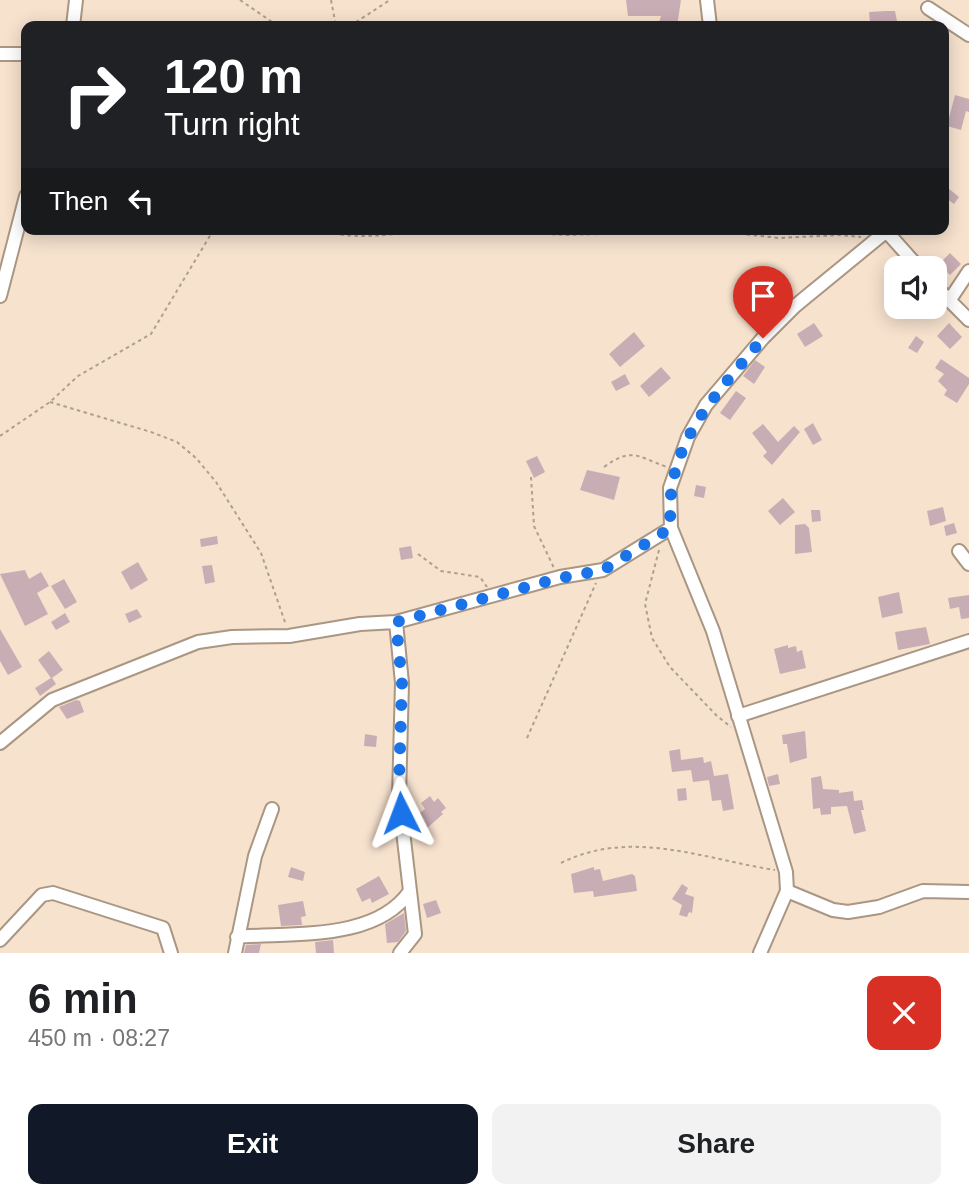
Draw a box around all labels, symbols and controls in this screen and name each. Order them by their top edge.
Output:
icon: right [49,49,140,140]
text: 120 m [164,49,303,103]
text: Turn right [164,106,300,142]
icon: left [122,182,160,220]
text: Then [49,186,108,216]
map controls [884,256,947,319]
button: sound [884,256,947,319]
pin [733,266,793,338]
icon: arrive [744,277,782,315]
position arrow [364,776,438,850]
text: 6 min [28,975,138,1022]
button: close [867,976,941,1050]
text: 450 m · 08:27 [28,1025,170,1051]
button: Exit [28,1104,478,1184]
button: Share [492,1104,941,1184]

